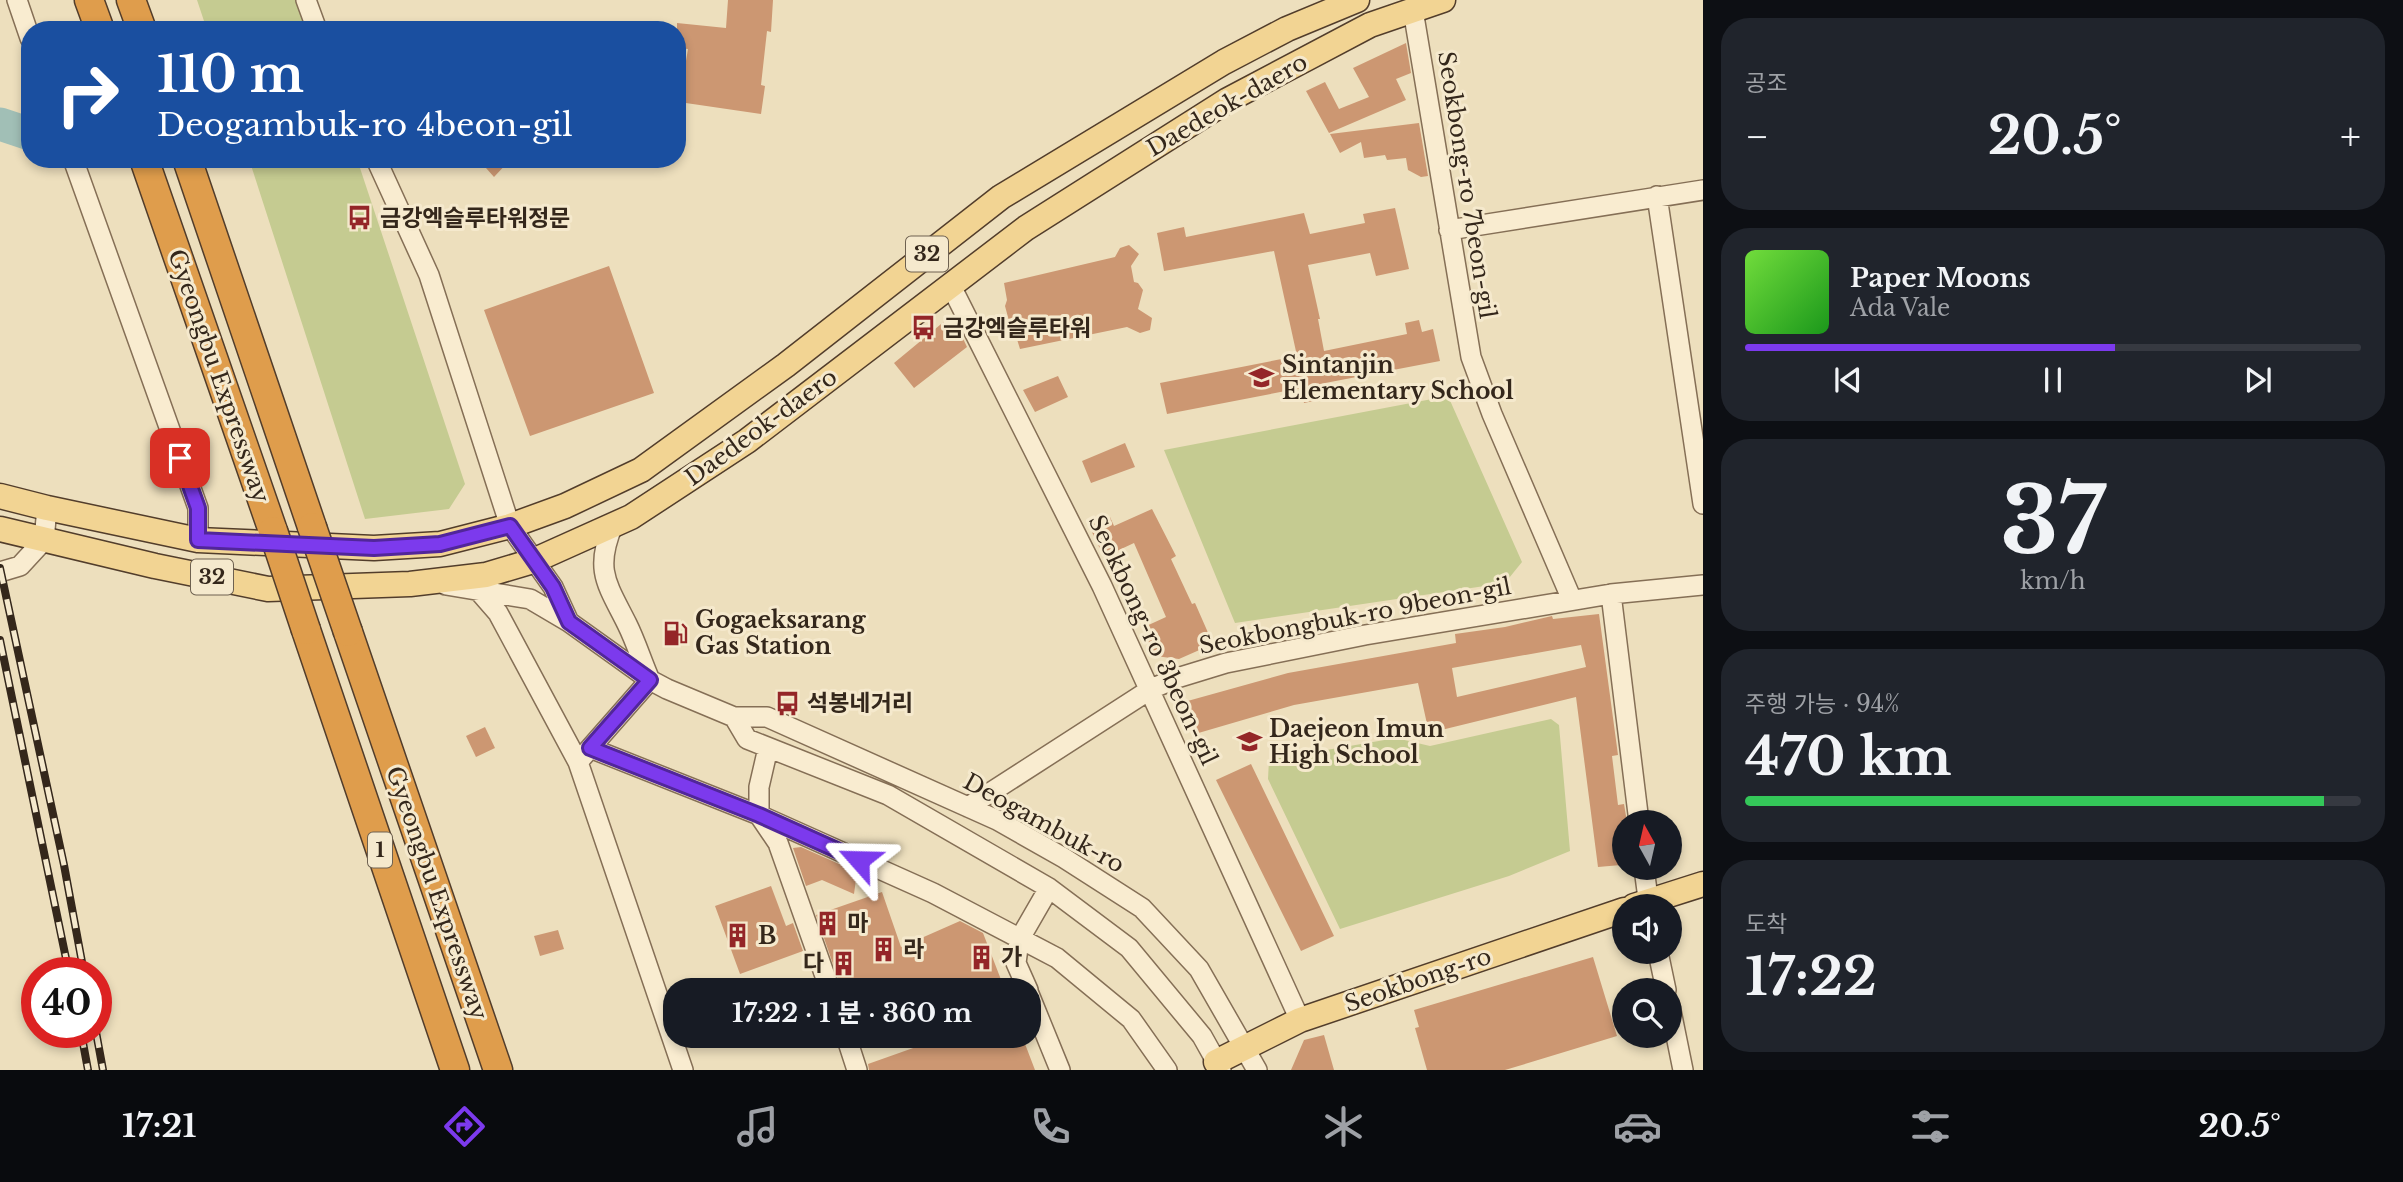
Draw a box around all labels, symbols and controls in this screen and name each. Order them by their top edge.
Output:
text: 110 m [157,44,304,105]
street label: Daedeok-daero [1142,48,1312,162]
icon: right [42,49,133,140]
street label: Seokbong-ro 7beon-gil [1432,49,1502,321]
text: 공조 [1745,69,1787,97]
text: 20.5° [1988,104,2122,168]
text: Deogambuk-ro 4beon-gil [157,105,573,145]
text: − [1745,113,1769,160]
text: + [2340,113,2361,160]
bus stop icon: 금강엑슬루타워정문 [346,204,374,232]
place label: 금강엑슬루타워정문 [380,204,570,232]
road number: 32 [906,236,948,272]
street label: Gyeongbu Expressway [162,246,276,507]
text: Paper Moons [1850,262,2031,294]
text: Ada Vale [1850,294,1950,322]
bus stop icon: 금강엑슬루타워 [909,314,937,342]
place label: 금강엑슬루타워 [943,314,1091,342]
place label: Sintanjin Elementary School [1282,351,1514,405]
icon: previous [1829,361,1867,399]
icon: pause [2034,361,2072,399]
icon: next [2239,361,2277,399]
street label: Daedeok-daero [680,362,842,492]
school or university icon: Sintanjin Elementary School [1248,364,1276,392]
pin [150,428,210,488]
icon: arrive [161,439,199,477]
text: 37 [2001,465,2105,578]
street label: Seokbong-ro 3beon-gil [1083,510,1223,770]
road number: 32 [191,560,233,594]
text: km/h [2020,567,2086,595]
street label: Seokbongbuk-ro 9beon-gil [1197,572,1513,660]
place label: Gogaeksarang Gas Station [695,606,867,660]
fuel station icon: Gogaeksarang Gas Station [661,619,689,647]
bus stop icon: 석봉네거리 [773,689,801,717]
place label: 석봉네거리 [807,689,913,717]
text: 주행 가능 · 94% [1745,690,1900,718]
place label: Daejeon Imun High School [1269,715,1444,769]
text: 470 km [1745,725,1952,789]
school or university icon: Daejeon Imun High School [1235,728,1263,756]
street label: Gyeongbu Expressway [380,763,494,1024]
street label: Deogambuk-ro [959,767,1129,879]
north arrow [1612,810,1682,880]
map controls [1612,810,1682,1048]
position arrow [822,823,896,897]
road number: 1 [368,832,392,868]
button: sound [1612,894,1682,964]
building icon: 마 [813,909,841,937]
place label: 마 [847,909,868,937]
text: 도착 [1745,910,1787,938]
building icon: B [724,922,752,950]
place label: B [758,922,776,950]
building icon: 라 [869,935,897,963]
place label: 라 [903,935,924,963]
street label: Seokbong-ro [1341,942,1495,1018]
building icon: 가 [967,943,995,971]
place label: 가 [1001,943,1022,971]
text: 17:22 [1745,945,1877,1009]
place label: 다 [803,949,824,977]
building icon: 다 [830,949,858,977]
speed limit sign: 40 [21,957,112,1048]
button: search [1612,978,1682,1048]
text: 17:22 · 1 분 · 360 m [732,997,972,1029]
icon: directions [440,1102,489,1151]
icon: music [733,1102,782,1151]
icon: phone [1026,1102,1075,1151]
icon: climate [1319,1102,1368,1151]
icon: car [1613,1102,1662,1151]
icon: filters [1906,1102,1955,1151]
text: 17:21 [122,1106,196,1146]
text: 20.5° [2199,1106,2281,1146]

